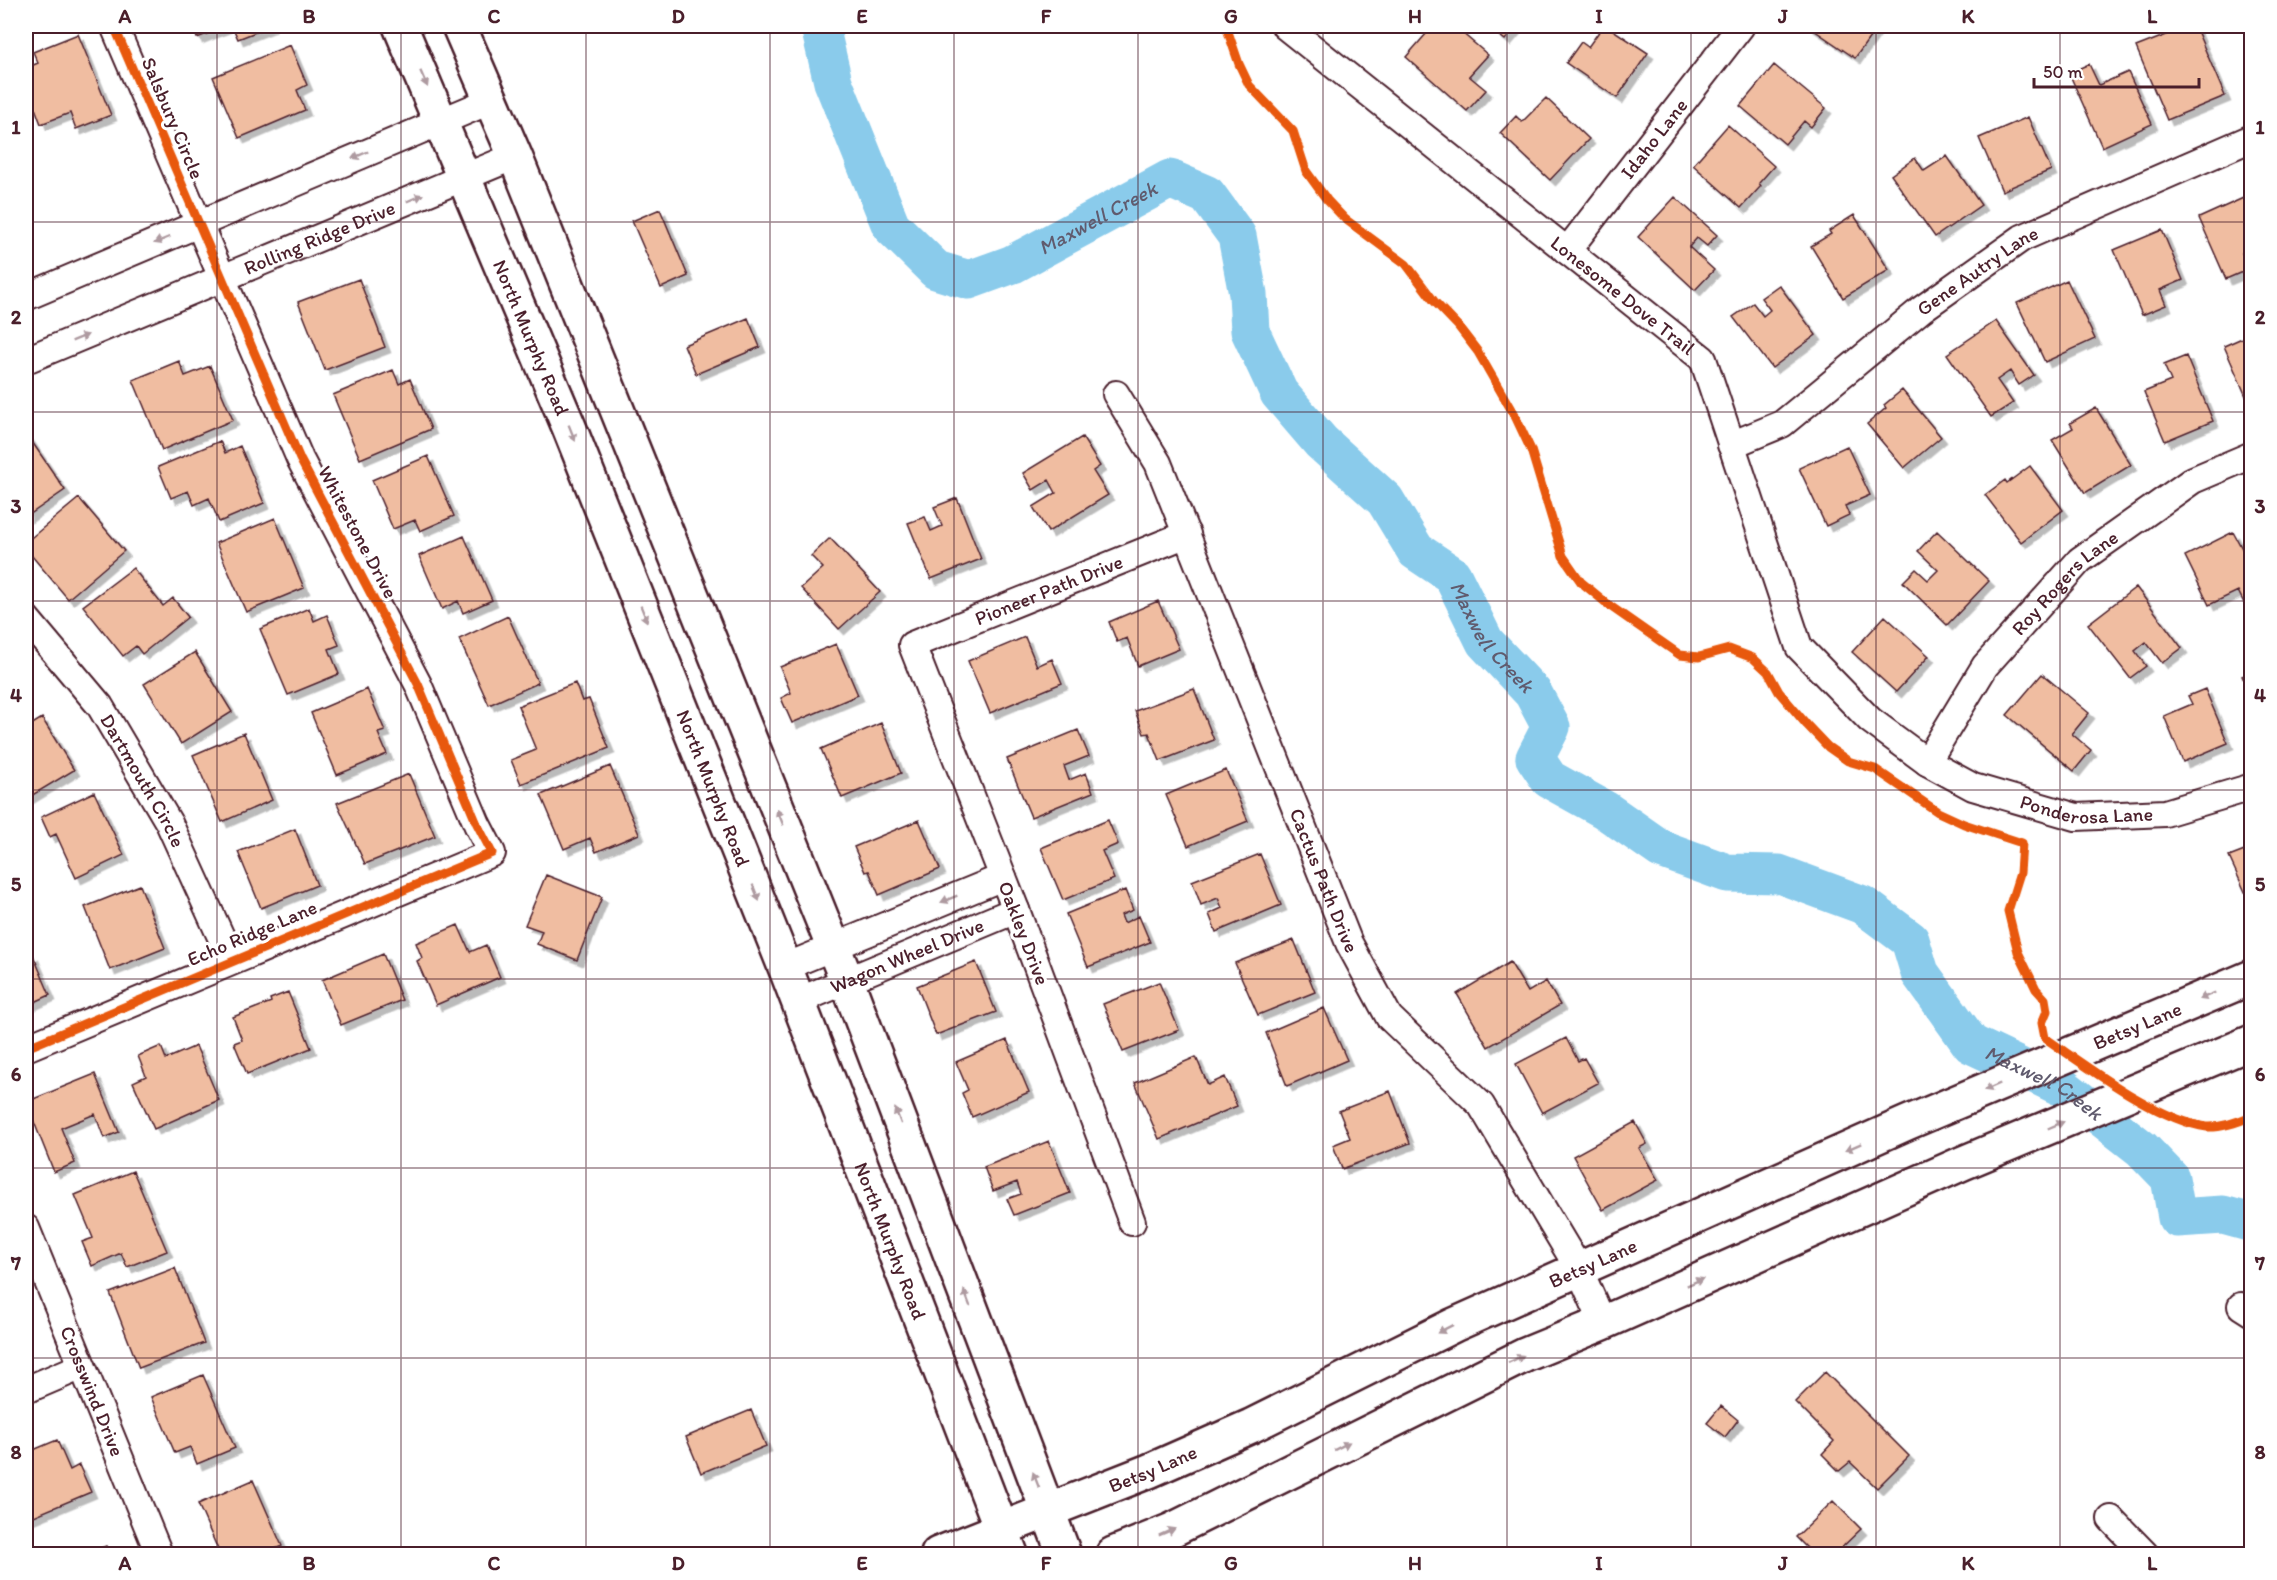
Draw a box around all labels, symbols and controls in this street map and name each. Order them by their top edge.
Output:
text: A [118,4,132,28]
text: B [303,4,316,28]
text: C [488,4,501,28]
text: D [671,4,685,28]
text: E [856,4,868,28]
text: F [1041,4,1052,28]
text: G [1224,4,1238,28]
text: H [1408,4,1422,28]
text: I [1595,4,1603,28]
text: J [1777,4,1788,28]
text: K [1962,4,1976,28]
text: L [2147,4,2158,28]
scale bar [2034,51,2199,89]
street label: Salsbury Circle [137,54,209,182]
text: 50 m [2043,61,2083,83]
one-way arrow [420,70,429,88]
street label: Idaho Lane [1615,94,1692,184]
text: 1 [11,115,21,139]
text: 1 [2255,115,2265,139]
one-way arrow [351,150,369,160]
water label: Maxwell Creek [1034,175,1162,260]
one-way arrow [406,193,424,203]
street label: Rolling Ridge Drive [240,195,399,280]
street label: Gene Autry Lane [1912,220,2042,321]
street label: Lonesome Dove Trail [1546,230,1700,360]
one-way arrow [152,235,170,245]
street label: North Murphy Road [488,256,575,419]
text: 2 [11,305,22,329]
text: 2 [2255,305,2266,329]
one-way arrow [71,333,89,343]
one-way arrow [567,425,577,443]
street label: Whitestone Drive [313,462,403,602]
text: 3 [11,494,22,518]
text: 3 [2255,494,2266,518]
street label: Roy Rogers Lane [2006,525,2123,640]
street label: Pioneer Path Drive [971,549,1126,630]
water label: Maxwell Creek [1445,577,1540,699]
one-way arrow [639,606,649,624]
text: 4 [10,683,22,707]
text: 4 [2254,683,2266,707]
street label: North Murphy Road [671,706,756,870]
street label: Dartmouth Circle [95,709,190,851]
street label: Ponderosa Lane [2017,789,2154,829]
street label: Cactus Path Drive [1285,805,1364,957]
one-way arrow [775,808,784,826]
text: 5 [11,872,22,896]
text: 5 [2255,872,2266,896]
street label: Oakley Drive [993,878,1055,988]
one-way arrow [752,884,761,902]
one-way arrow [940,894,958,904]
street label: Echo Ridge Lane [184,895,320,971]
street label: Wagon Wheel Drive [826,913,987,998]
one-way arrow [2198,991,2215,1000]
street label: Betsy Lane [2089,996,2185,1055]
water label: Maxwell Creek [1981,1039,2108,1126]
text: 6 [11,1062,22,1086]
text: 6 [2255,1062,2266,1086]
one-way arrow [1983,1082,2001,1092]
one-way arrow [892,1106,902,1124]
one-way arrow [2047,1120,2065,1130]
one-way arrow [1844,1142,1862,1152]
street label: North Murphy Road [849,1159,932,1323]
street label: Betsy Lane [1545,1233,1641,1293]
text: 7 [10,1251,21,1275]
text: 7 [2254,1251,2265,1275]
one-way arrow [1687,1277,1705,1287]
one-way arrow [962,1289,971,1307]
street label: Crosswind Drive [55,1322,130,1460]
one-way arrow [1436,1324,1453,1334]
one-way arrow [1508,1355,1525,1364]
street label: Betsy Lane [1105,1439,1201,1498]
text: 8 [11,1440,22,1464]
text: 8 [2255,1440,2266,1464]
one-way arrow [1333,1441,1350,1451]
one-way arrow [1031,1471,1041,1489]
one-way arrow [1158,1527,1176,1537]
text: A [118,1551,132,1575]
text: B [303,1551,316,1575]
text: C [488,1551,501,1575]
text: D [671,1551,685,1575]
text: E [856,1551,868,1575]
text: F [1041,1551,1052,1575]
text: G [1224,1551,1238,1575]
text: H [1408,1551,1422,1575]
text: I [1595,1551,1603,1575]
text: J [1777,1551,1788,1575]
text: K [1962,1551,1976,1575]
text: L [2147,1551,2158,1575]

